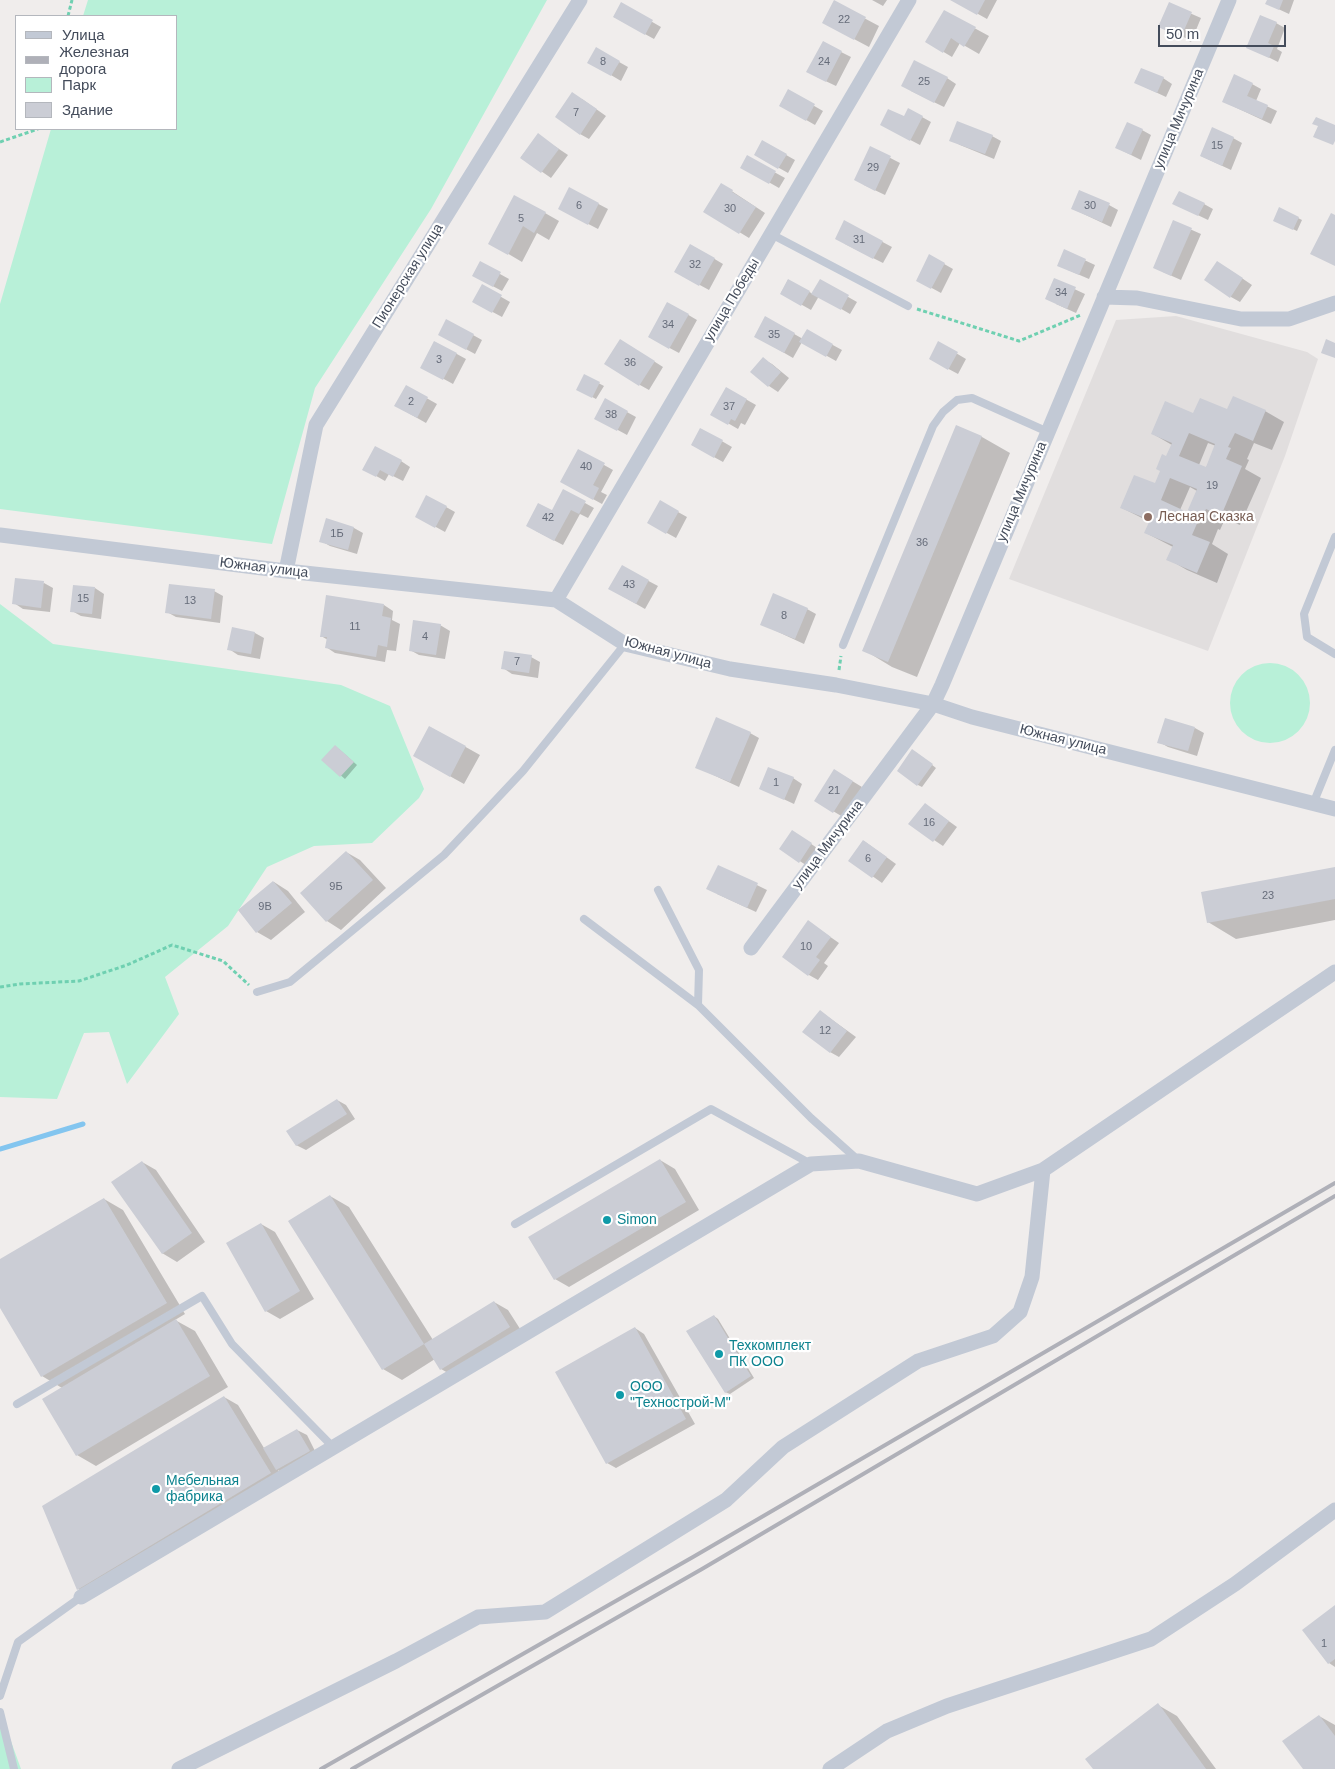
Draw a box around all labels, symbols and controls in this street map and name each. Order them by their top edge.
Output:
house number: 22 [838,13,850,27]
legend [15,15,178,130]
scale bar [1160,15,1288,47]
text: 50 m [1166,25,1199,42]
text: Улица [62,26,105,43]
text: Железная дорога [59,43,129,77]
house number: 8 [600,55,606,69]
house number: 24 [818,55,830,69]
street label: улица Мичурина [1150,66,1208,172]
house number: 25 [918,75,930,89]
text: Парк [62,76,96,93]
text: Здание [62,101,113,118]
house number: 7 [573,106,579,120]
house number: 15 [1211,139,1223,153]
house number: 29 [867,161,879,175]
house number: 6 [576,199,582,213]
house number: 30 [1084,199,1096,213]
house number: 30 [724,202,736,216]
house number: 5 [518,212,524,226]
street label: Пионерская улица [369,221,447,331]
house number: 31 [853,233,865,247]
street label: улица Победы [701,255,763,345]
house number: 32 [689,258,701,272]
house number: 34 [1055,286,1067,300]
house number: 34 [662,318,674,332]
house number: 35 [768,328,780,342]
house number: 3 [436,353,442,367]
house number: 36 [624,356,636,370]
house number: 2 [408,395,414,409]
house number: 37 [723,400,735,414]
house number: 38 [605,408,617,422]
street label: улица Мичурина [993,439,1051,545]
house number: 40 [580,460,592,474]
house number: 19 [1206,479,1218,493]
place label: Лесная Сказка [1158,509,1254,525]
house number: 42 [542,511,554,525]
marker: Лесная Сказка [1142,511,1154,523]
house number: 1Б [330,527,344,541]
house number: 36 [916,536,928,550]
street label: Южная улица [219,554,309,582]
house number: 43 [623,578,635,592]
house number: 15 [77,592,89,606]
house number: 13 [184,594,196,608]
house number: 8 [781,609,787,623]
house number: 11 [349,620,361,634]
house number: 4 [422,630,428,644]
street label: Южная улица [623,633,713,673]
house number: 7 [514,655,520,669]
street label: Южная улица [1018,721,1108,759]
house number: 1 [773,776,779,790]
house number: 21 [828,784,840,798]
street label: улица Мичурина [789,797,867,893]
house number: 16 [923,816,935,830]
house number: 6 [865,852,871,866]
house number: 9Б [329,880,343,894]
house number: 23 [1262,889,1274,903]
house number: 9В [258,900,272,914]
house number: 10 [800,940,812,954]
house number: 12 [819,1024,831,1038]
place label: Simon [617,1212,657,1228]
marker: Simon [601,1214,613,1226]
place label: Техкомплект ПК ООО [729,1338,811,1370]
marker: Техкомплект ПК ООО [713,1348,725,1360]
place label: ООО "Технострой-М" [630,1379,731,1411]
marker: ООО "Технострой-М" [614,1389,626,1401]
place label: Мебельная фабрика [166,1473,239,1505]
marker: Мебельная фабрика [150,1483,162,1495]
house number: 1 [1321,1637,1327,1651]

